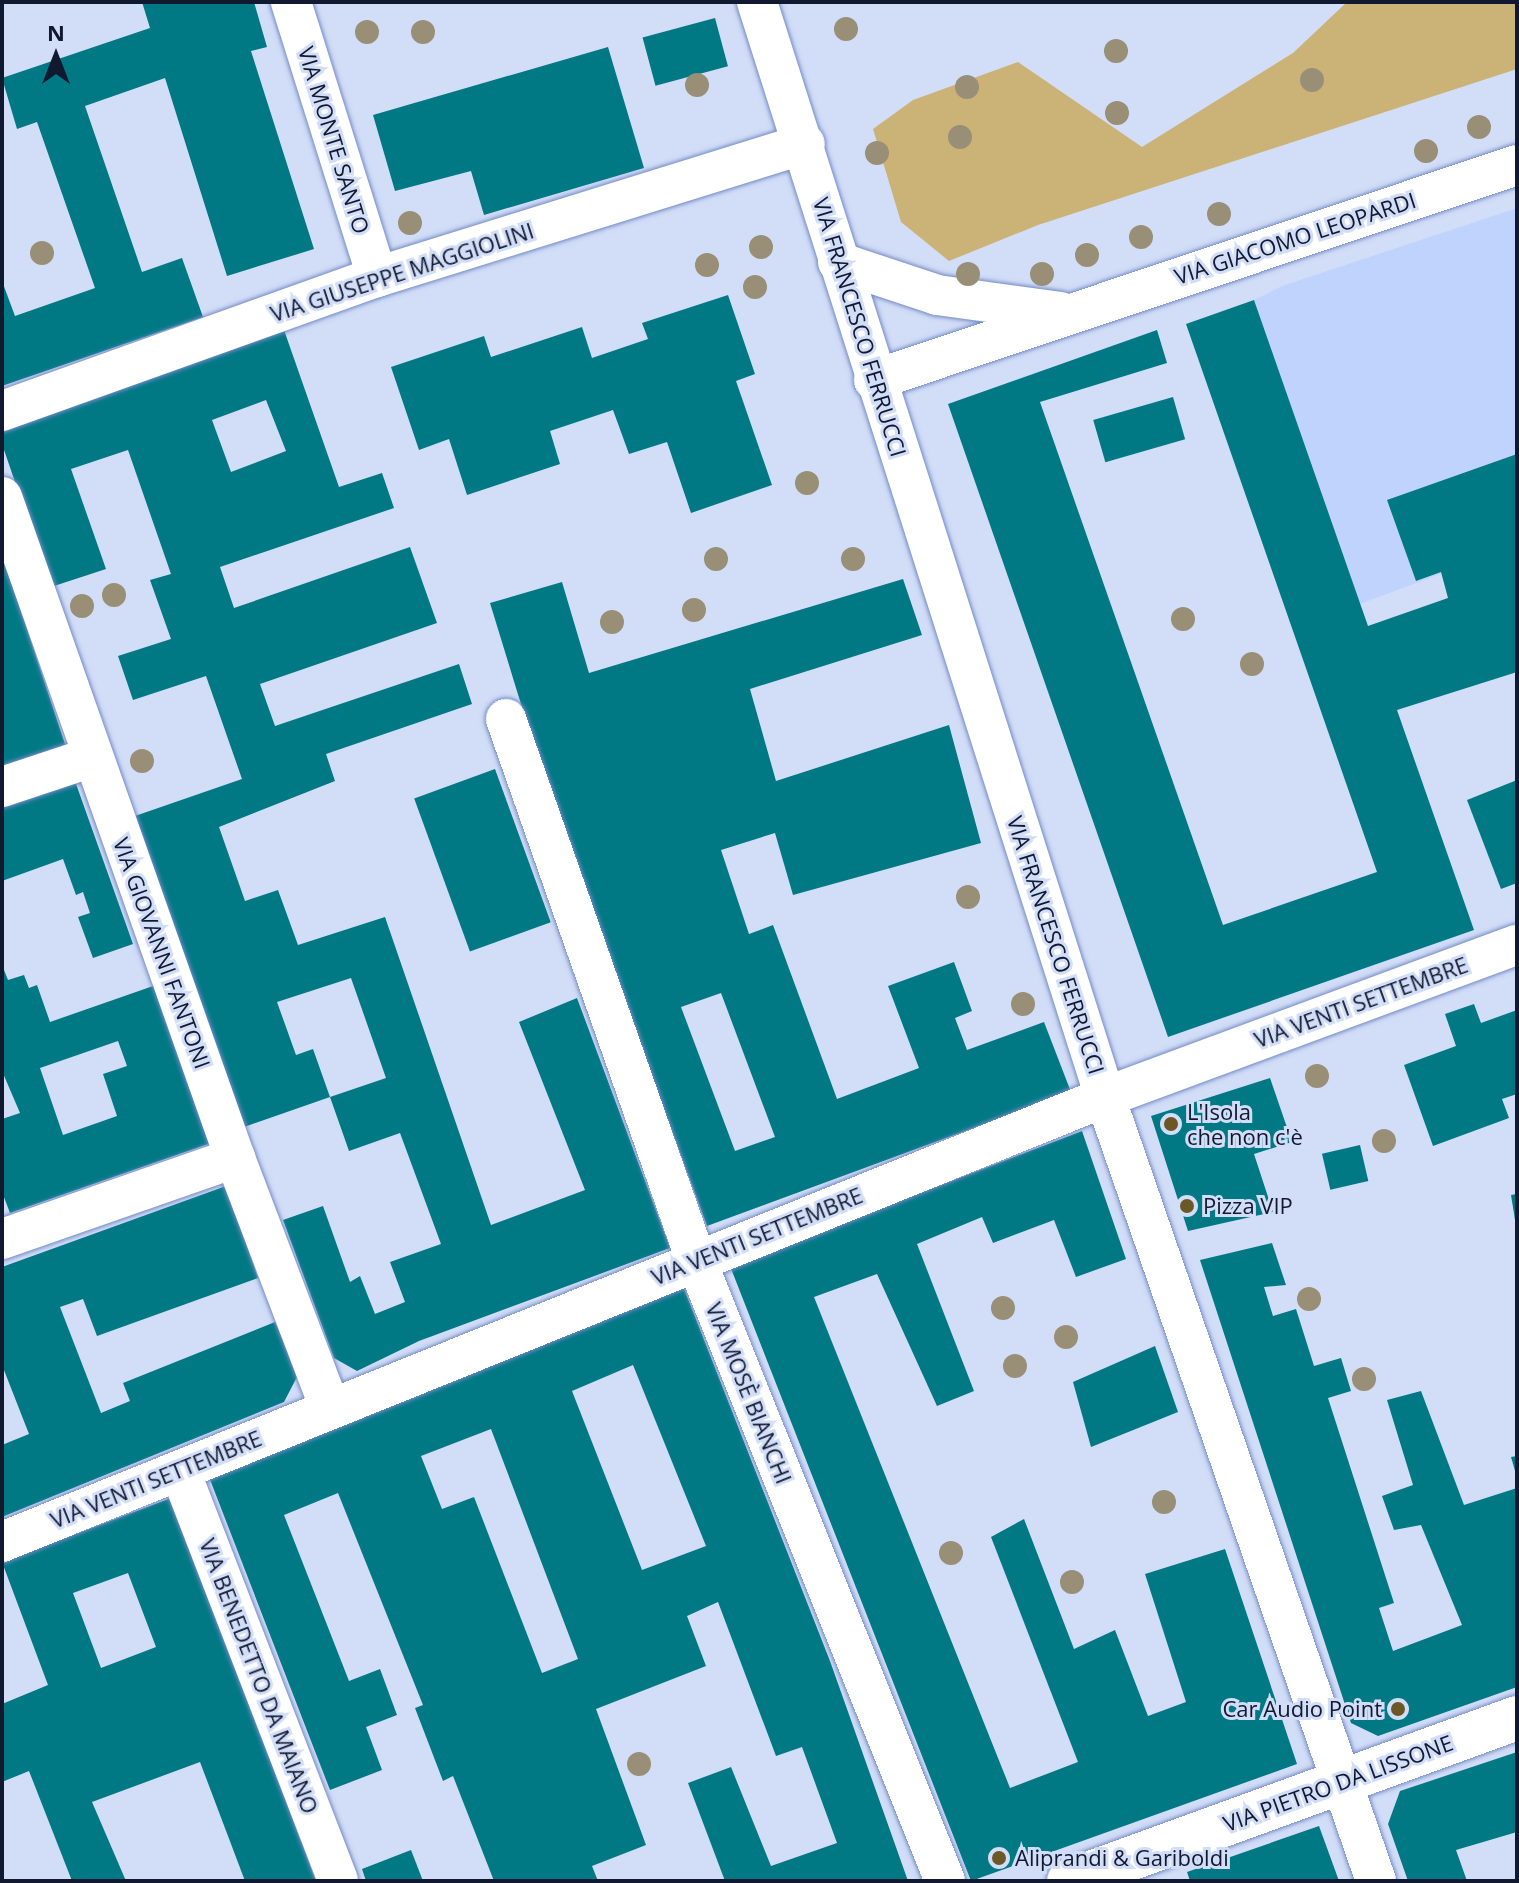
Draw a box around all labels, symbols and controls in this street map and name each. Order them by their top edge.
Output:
north arrow [16,16,96,96]
text: N [47,17,65,47]
street label: VIA MONTE SANTO [293,43,375,237]
street label: VIA GIACOMO LEOPARDI [1171,186,1419,290]
street label: VIA FRANCESCO FERRUCCI [808,194,912,460]
street label: VIA GIUSEPPE MAGGIOLINI [267,217,537,327]
street label: VIA FRANCESCO FERRUCCI [1002,813,1110,1077]
street label: VIA GIOVANNI FANTONI [108,834,216,1072]
street label: VIA VENTI SETTEMBRE [1251,951,1471,1053]
place label: L'Isola che non c'è [1187,1098,1303,1150]
marker: L'Isola che non c'è [1162,1115,1180,1133]
street label: VIA VENTI SETTEMBRE [648,1182,866,1290]
place label: Pizza VIP [1203,1193,1293,1219]
marker: Pizza VIP [1178,1197,1196,1215]
street label: VIA MOSÈ BIANCHI [701,1299,797,1487]
street label: VIA VENTI SETTEMBRE [47,1425,265,1533]
street label: VIA BENEDETTO DA MAIANO [194,1535,324,1817]
place label: Car Audio Point [1222,1696,1382,1722]
marker: Car Audio Point [1389,1700,1407,1718]
street label: VIA PIETRO DA LISSONE [1220,1729,1456,1837]
place label: Aliprandi & Gariboldi [1015,1845,1229,1871]
marker: Aliprandi & Gariboldi [990,1849,1008,1867]

